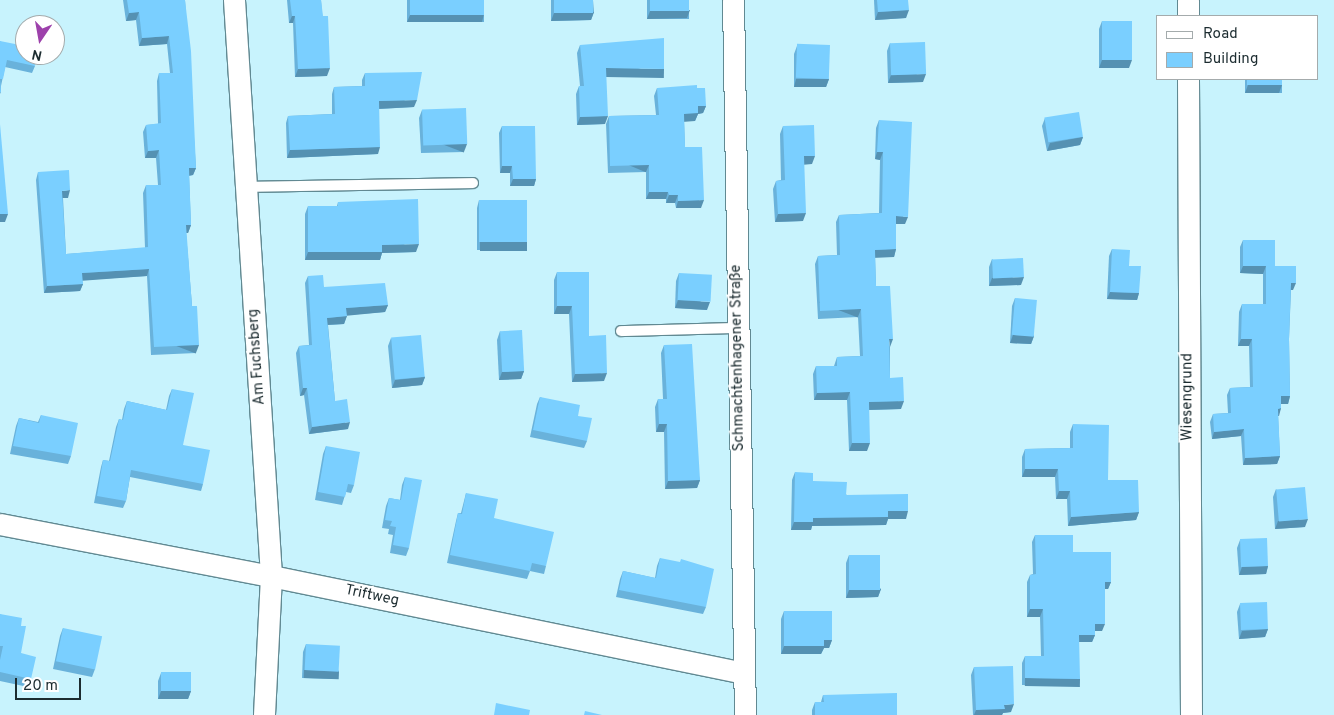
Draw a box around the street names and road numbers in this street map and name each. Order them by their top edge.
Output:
street label: Schmachtenhagener Straße [727,264,749,452]
street label: Am Fuchsberg [245,308,269,406]
street label: Wiesengrund [1179,353,1197,441]
street label: Triftweg [343,581,401,611]

